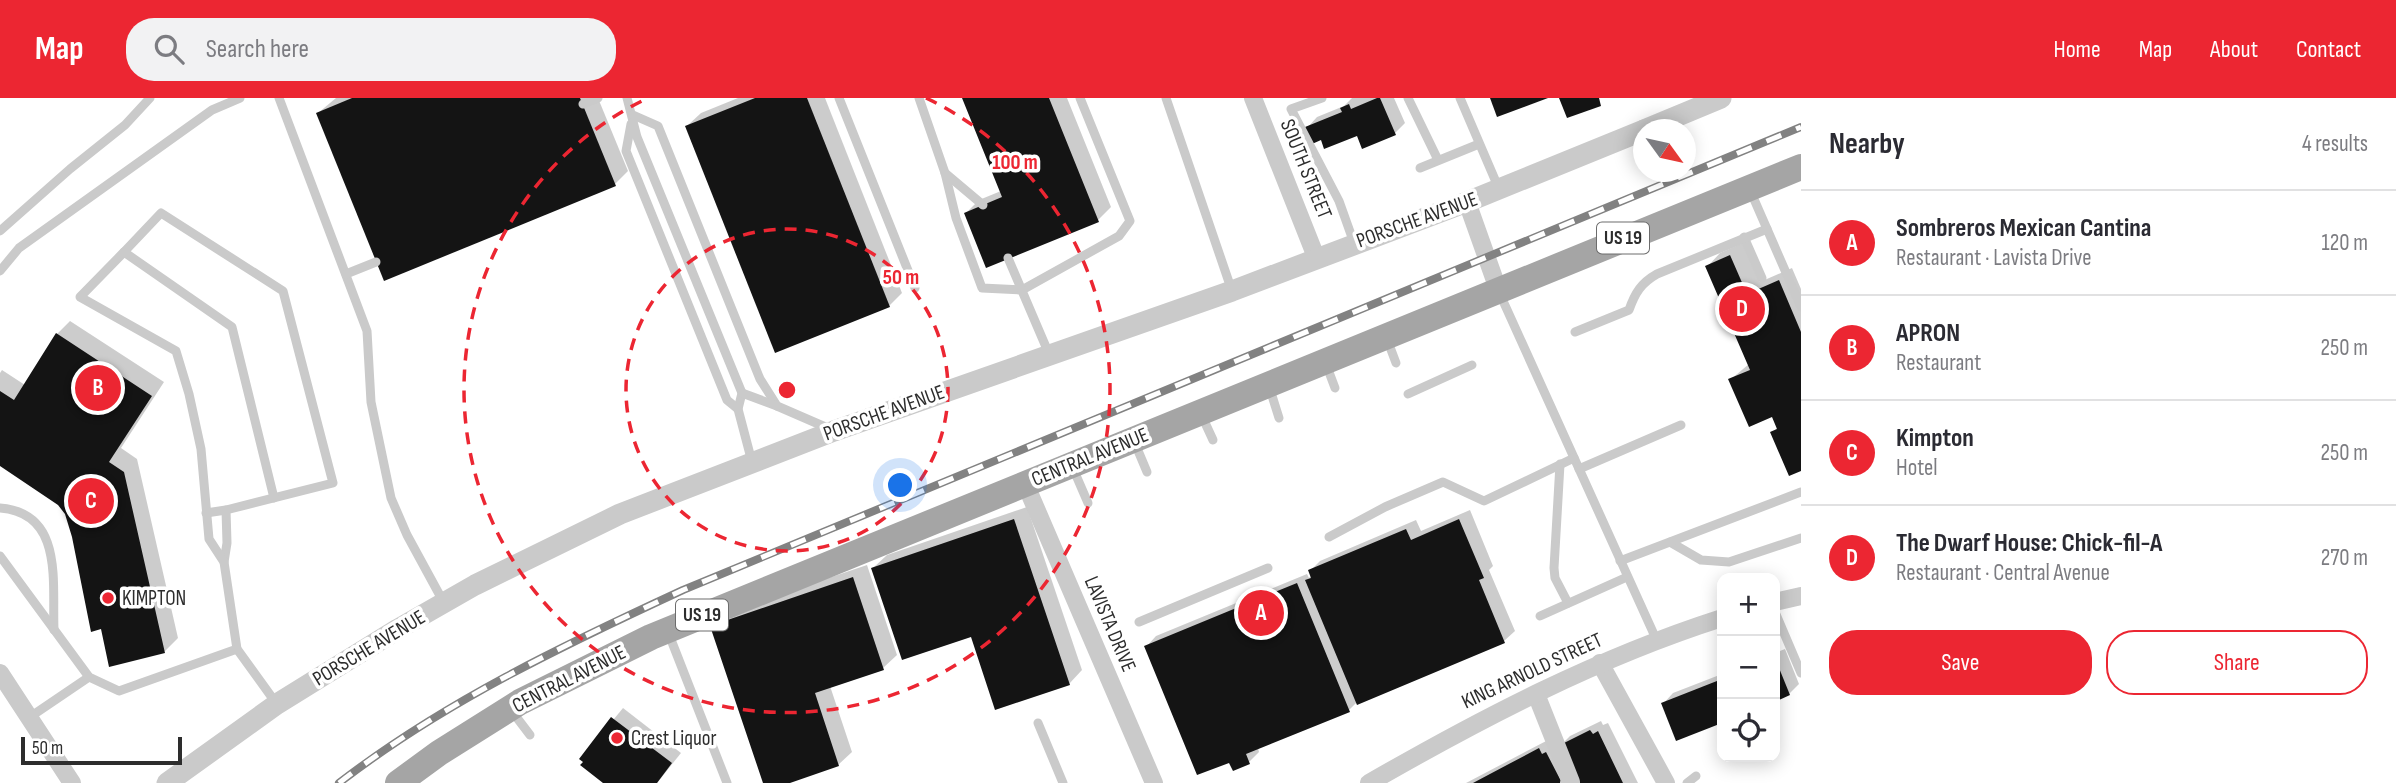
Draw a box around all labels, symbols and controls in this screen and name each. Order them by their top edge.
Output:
search box [126,18,616,81]
text: Map [35,29,84,69]
icon: search [150,30,188,68]
text: Search here [206,34,309,65]
text: Home [2053,35,2101,64]
text: Map [2139,35,2172,64]
text: About [2210,35,2258,64]
text: Contact [2296,35,2361,64]
street label: SOUTH STREET [1275,116,1337,223]
north arrow [1633,119,1696,182]
text: Nearby [1829,126,1905,162]
text: 4 results [2302,130,2368,158]
text: 100 m [992,150,1038,175]
street label: PORSCHE AVENUE [1353,187,1481,253]
text: Sombreros Mexican Cantina [1896,213,2151,244]
road number: US 19 [1597,222,1649,254]
text: A [1847,229,1857,257]
text: 120 m [2322,229,2368,257]
text: Restaurant · Lavista Drive [1896,244,2091,272]
text: 50 m [883,265,919,290]
pin: D [1719,283,1765,335]
text: APRON [1896,318,1960,349]
text: B [1847,334,1857,362]
text: 250 m [2321,334,2368,362]
text: Restaurant [1896,349,1981,377]
pin: B [75,362,121,414]
centre of rings [775,378,799,402]
street label: PORSCHE AVENUE [820,380,948,446]
street label: CENTRAL AVENUE [1028,422,1152,492]
text: Kimpton [1896,423,1974,454]
text: C [1846,439,1858,467]
text: 250 m [2321,439,2368,467]
text: Hotel [1896,454,1938,482]
your location [883,468,917,502]
pin: C [68,475,114,527]
text: The Dwarf House: Chick-fil-A [1896,528,2162,559]
text: D [1846,544,1858,572]
text: 270 m [2321,544,2368,572]
text: Restaurant · Central Avenue [1896,559,2110,587]
street label: LAVISTA DRIVE [1079,573,1141,675]
map controls [1717,573,1780,762]
button: + [1717,573,1780,636]
place label: KIMPTON [122,586,186,611]
pin: A [1238,587,1284,639]
marker: KIMPTON [100,590,116,606]
road number: US 19 [676,600,728,630]
street label: PORSCHE AVENUE [308,605,430,691]
street label: KING ARNOLD STREET [1458,627,1607,715]
button: Save [1829,630,2092,695]
button: Share [2106,630,2368,695]
button: − [1717,636,1780,699]
street label: CENTRAL AVENUE [508,640,630,718]
button: locate [1717,699,1780,762]
place label: Crest Liquor [631,726,716,751]
marker: Crest Liquor [609,730,625,746]
scale bar [21,734,182,766]
text: 50 m [32,737,63,760]

